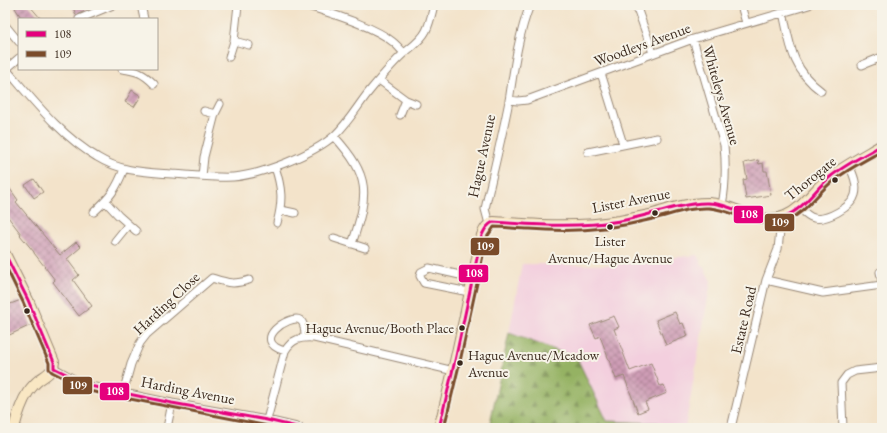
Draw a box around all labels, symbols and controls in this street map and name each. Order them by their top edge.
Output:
legend [18,18,158,70]
street label: Woodleys Avenue [591,18,693,70]
text: 108 [54,26,72,42]
street label: Whiteleys Avenue [699,43,745,147]
text: 109 [54,46,72,62]
street label: Hague Avenue [463,113,499,199]
street label: Thorogate [780,151,840,204]
unlabelled marker [830,175,840,185]
street label: Lister Avenue [590,183,672,217]
line badge: 108 [733,205,764,224]
text: 108 [740,207,758,221]
unlabelled marker [650,208,660,218]
line badge: 109 [764,213,795,232]
text: 109 [771,215,789,229]
marker: Lister Avenue/Hague Avenue [605,222,615,232]
place label: Lister Avenue/Hague Avenue [547,232,673,267]
line badge: 109 [470,237,500,256]
text: 109 [476,239,494,253]
line badge: 108 [458,264,489,283]
text: 108 [465,266,483,280]
street label: Harding Close [129,267,203,339]
street label: Estate Road [726,284,760,356]
unlabelled marker [22,306,32,316]
place label: Hague Avenue/Booth Place [306,319,455,337]
marker: Hague Avenue/Booth Place [457,323,467,333]
place label: Hague Avenue/Meadow Avenue [467,346,600,381]
marker: Hague Avenue/Meadow Avenue [455,358,465,368]
street label: Harding Avenue [140,372,237,408]
line badge: 109 [62,376,93,395]
text: 109 [69,378,87,392]
line badge: 108 [99,382,130,401]
text: 108 [106,384,124,398]

